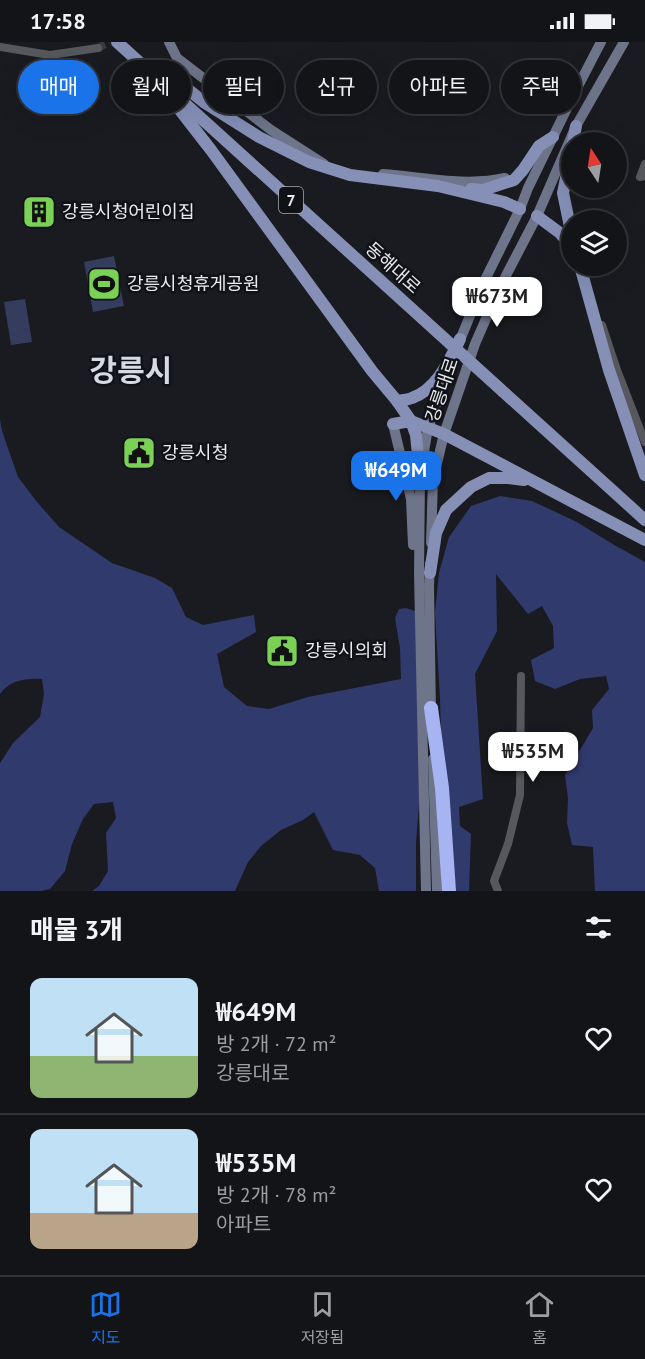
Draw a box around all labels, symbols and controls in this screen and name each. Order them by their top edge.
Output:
text: 17:58 [30,7,86,35]
chip: 매매 [18,60,99,114]
chip: 월세 [111,60,191,114]
chip: 필터 [203,60,284,114]
chip: 신규 [296,60,377,114]
chip: 아파트 [389,60,489,114]
chip: 주택 [501,60,581,114]
north arrow [561,132,627,198]
map controls [561,132,627,276]
road number: 7 [279,187,303,213]
building icon: 강릉시청어린이집 [21,194,57,230]
place label: 강릉시청어린이집 [62,200,194,223]
button: layers [561,210,627,276]
street label: 동해대로 [361,237,426,298]
sports icon: 강릉시청휴게공원 [86,266,122,302]
place label: 강릉시청휴게공원 [127,272,259,295]
pin: ₩673M [455,277,539,328]
text: ₩673M [466,283,528,309]
district label: 강릉시 [90,350,172,389]
street label: 강릉대로 [420,355,463,425]
public building icon: 강릉시청 [121,435,157,471]
place label: 강릉시청 [162,441,228,464]
pin: ₩649M [354,451,438,502]
text: ₩649M [365,457,427,483]
public building icon: 강릉시의회 [264,633,300,669]
place label: 강릉시의회 [305,639,388,662]
pin: ₩535M [491,732,575,783]
text: ₩535M [502,738,564,764]
icon: filters [582,911,615,944]
text: 매물 3개 [30,913,123,946]
text: ₩649M [216,995,296,1028]
icon: home [78,1002,150,1074]
icon: heart [582,1022,615,1055]
text: 방 2개 · 72 m² [216,1031,336,1057]
text: 강릉대로 [216,1060,290,1086]
text: ₩535M [216,1146,296,1179]
icon: home [78,1153,150,1225]
icon: heart [582,1173,615,1206]
text: 방 2개 · 78 m² [216,1182,336,1208]
text: 아파트 [216,1211,271,1237]
tab: 지도 [89,1288,122,1348]
tab: 저장됨 [300,1288,345,1348]
tab: 홈 [523,1288,556,1348]

